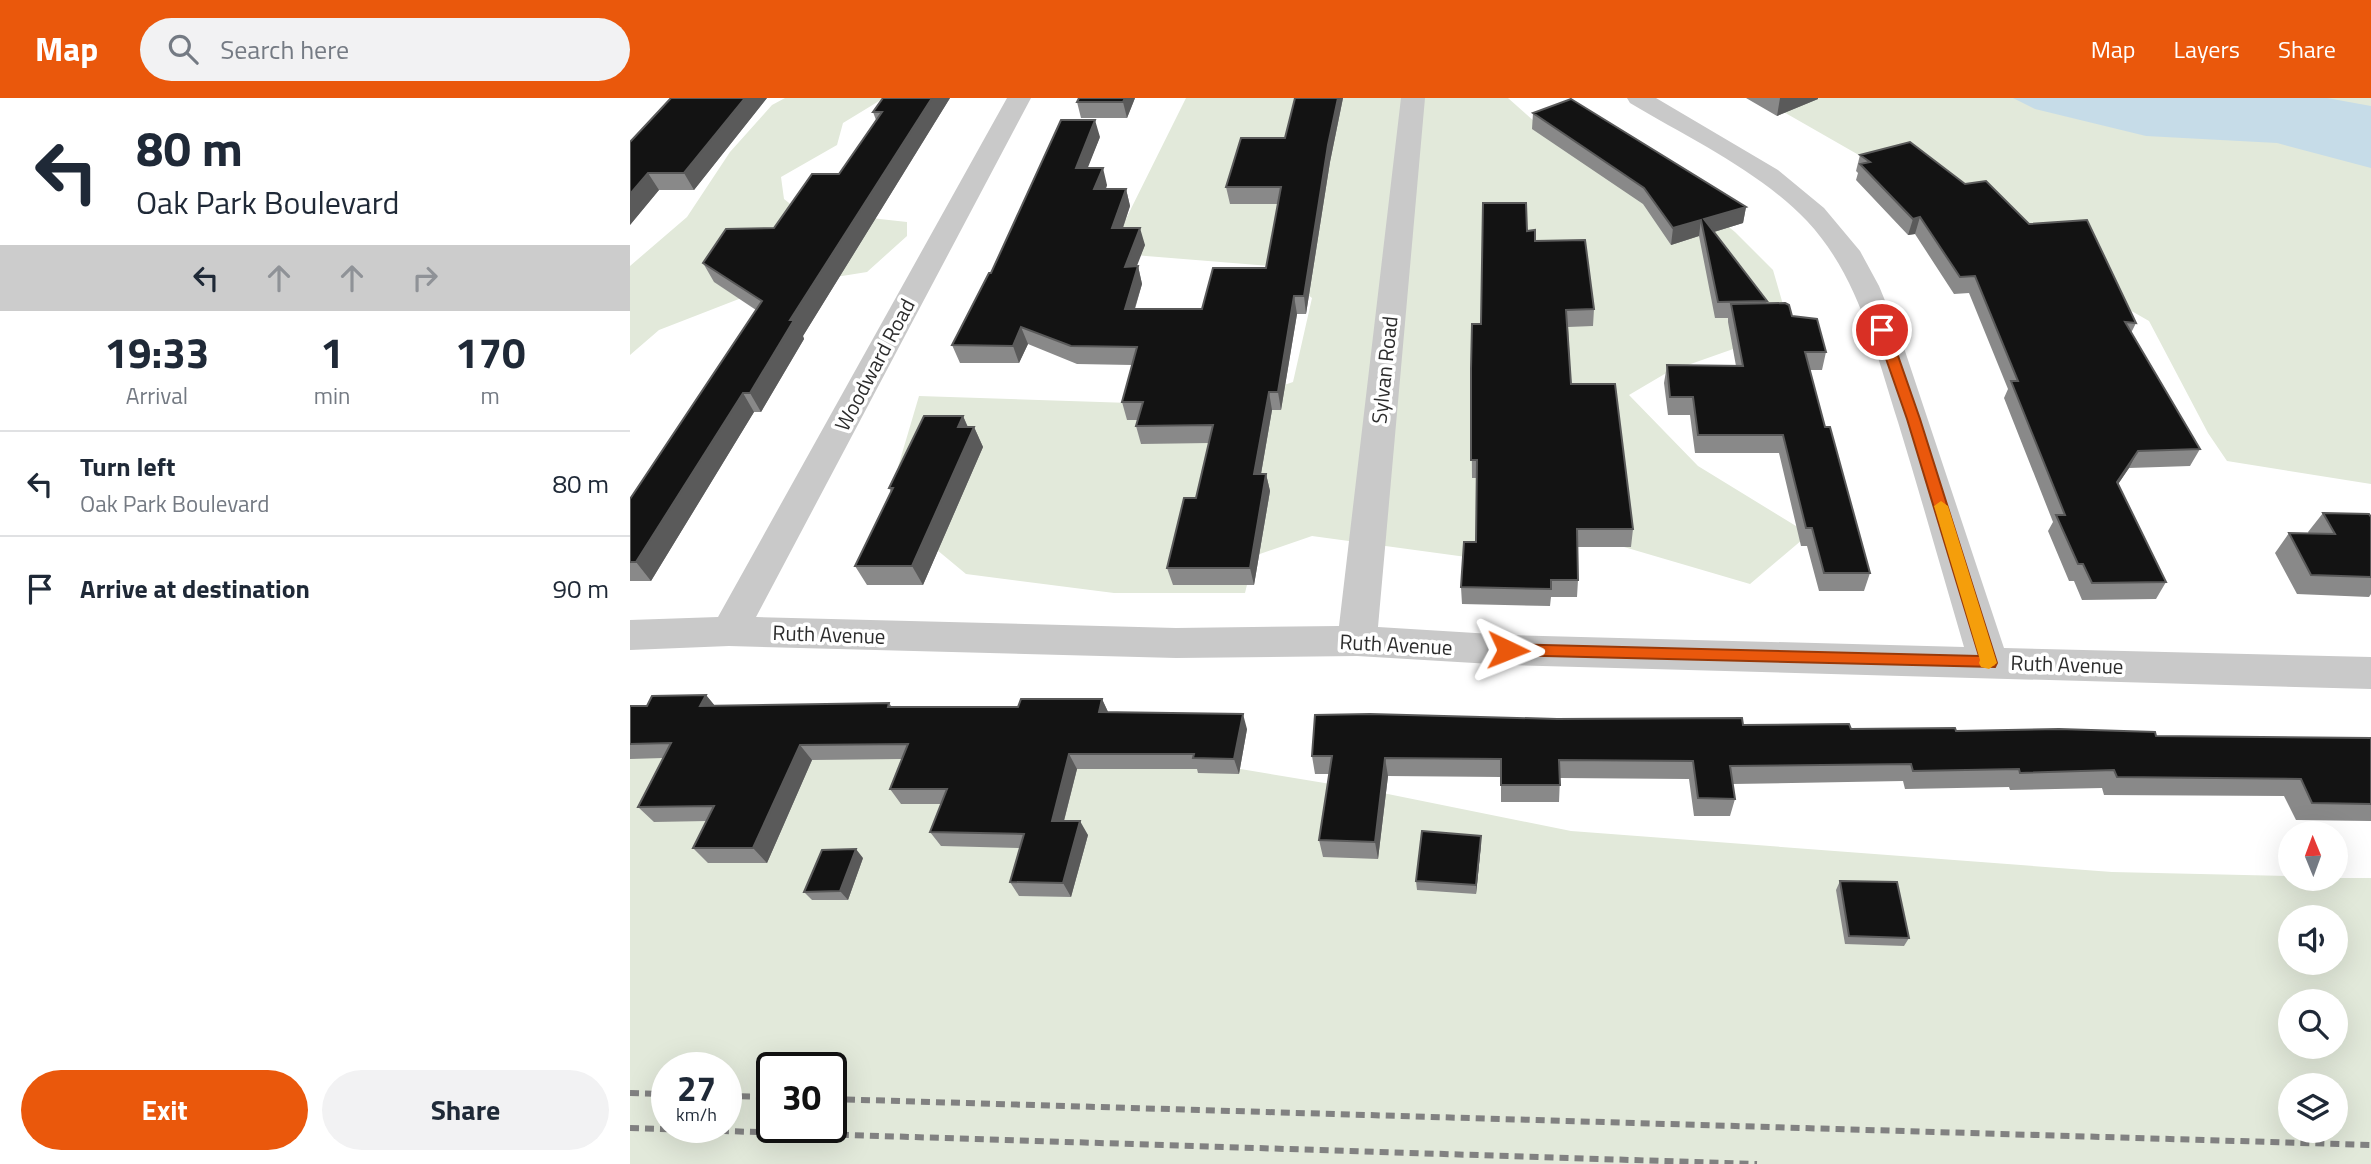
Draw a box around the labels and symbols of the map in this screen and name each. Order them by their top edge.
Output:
street label: Woodward Road [826,293,923,437]
pin [1852,300,1912,360]
street label: Sylvan Road [1362,315,1406,425]
position arrow [1471,613,1545,687]
street label: Ruth Avenue [772,616,886,652]
street label: Ruth Avenue [1339,625,1453,663]
street label: Ruth Avenue [2010,646,2124,682]
north arrow [2278,821,2348,891]
speed limit sign: 30 [756,1052,847,1143]

